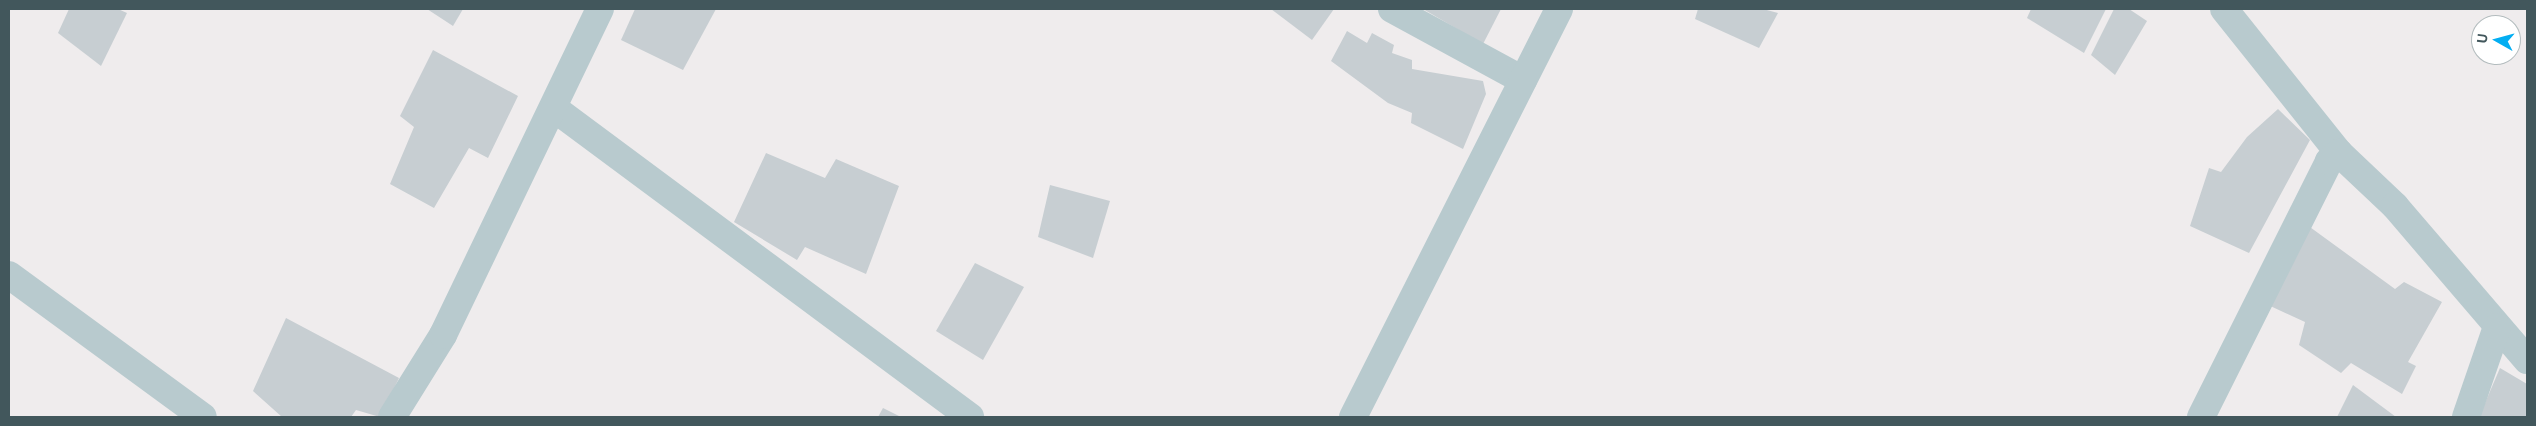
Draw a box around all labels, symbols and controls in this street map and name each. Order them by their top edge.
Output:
north arrow [2471,15,2521,65]
text: U [2473,32,2492,44]

